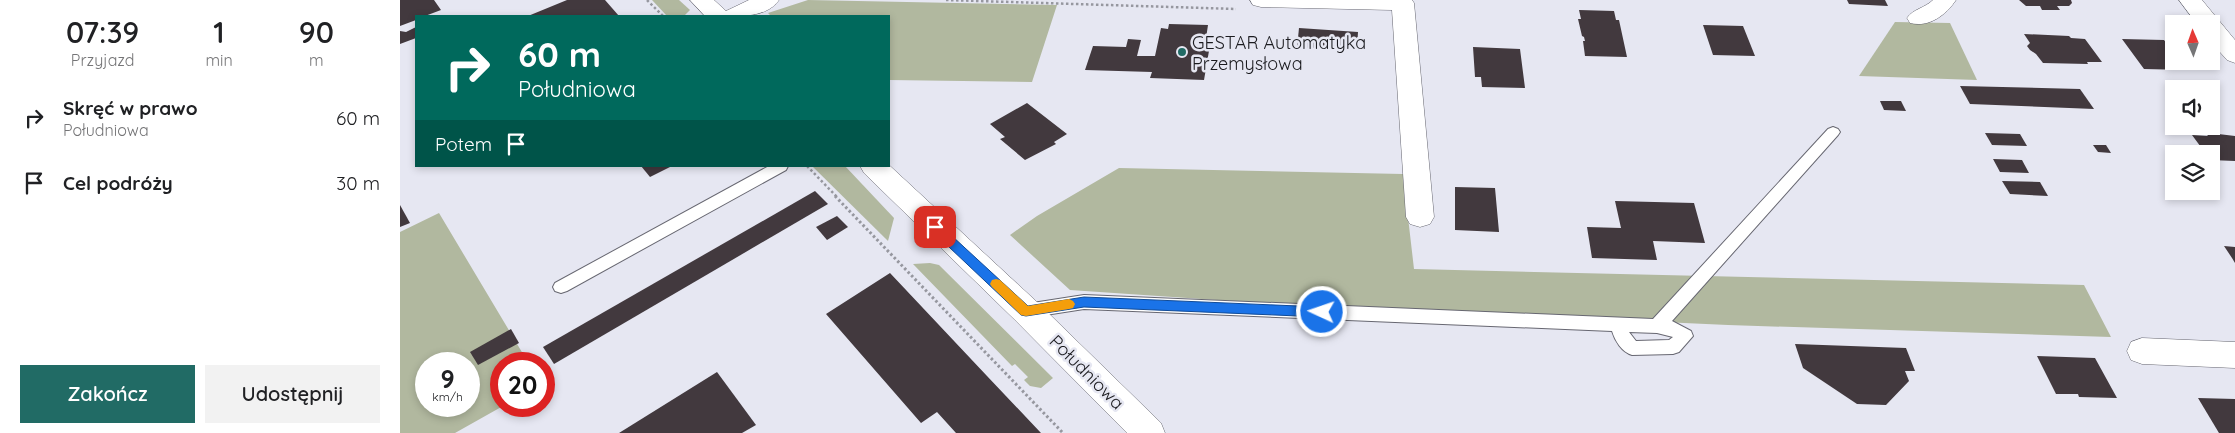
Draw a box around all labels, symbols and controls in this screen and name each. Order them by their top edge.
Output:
text: 07:39 [66,13,139,51]
text: 1 [213,13,225,51]
text: 90 [299,13,334,51]
north arrow [2165,15,2220,70]
map controls [2165,15,2220,200]
place label: GESTAR Automatyka Przemysłowa [1192,31,1366,75]
text: 60 m [518,32,601,76]
icon: right [435,35,500,100]
marker: GESTAR Automatyka Przemysłowa [1176,46,1188,58]
text: Przyjazd [71,50,135,70]
text: min [205,50,233,70]
text: m [309,50,324,70]
text: Południowa [518,75,636,103]
button: sound [2165,80,2220,135]
text: Skręć w prawo [63,96,198,120]
icon: right [20,104,48,132]
text: 60 m [336,106,380,130]
text: Południowa [63,120,149,140]
icon: arrive [502,130,530,158]
text: Potem [435,132,492,156]
button: layers [2165,145,2220,200]
icon: arrive [20,169,48,197]
text: Cel podróży [63,171,173,195]
text: 30 m [336,171,380,195]
pin [914,206,956,248]
icon: arrive [921,213,949,241]
position arrow [1295,285,1347,337]
street label: Południowa [1045,330,1129,414]
speed limit sign: 20 [490,352,555,417]
text: 9 [440,363,455,394]
button: Zakończ [20,365,195,423]
button: Udostępnij [205,365,380,423]
text: km/h [432,389,463,404]

